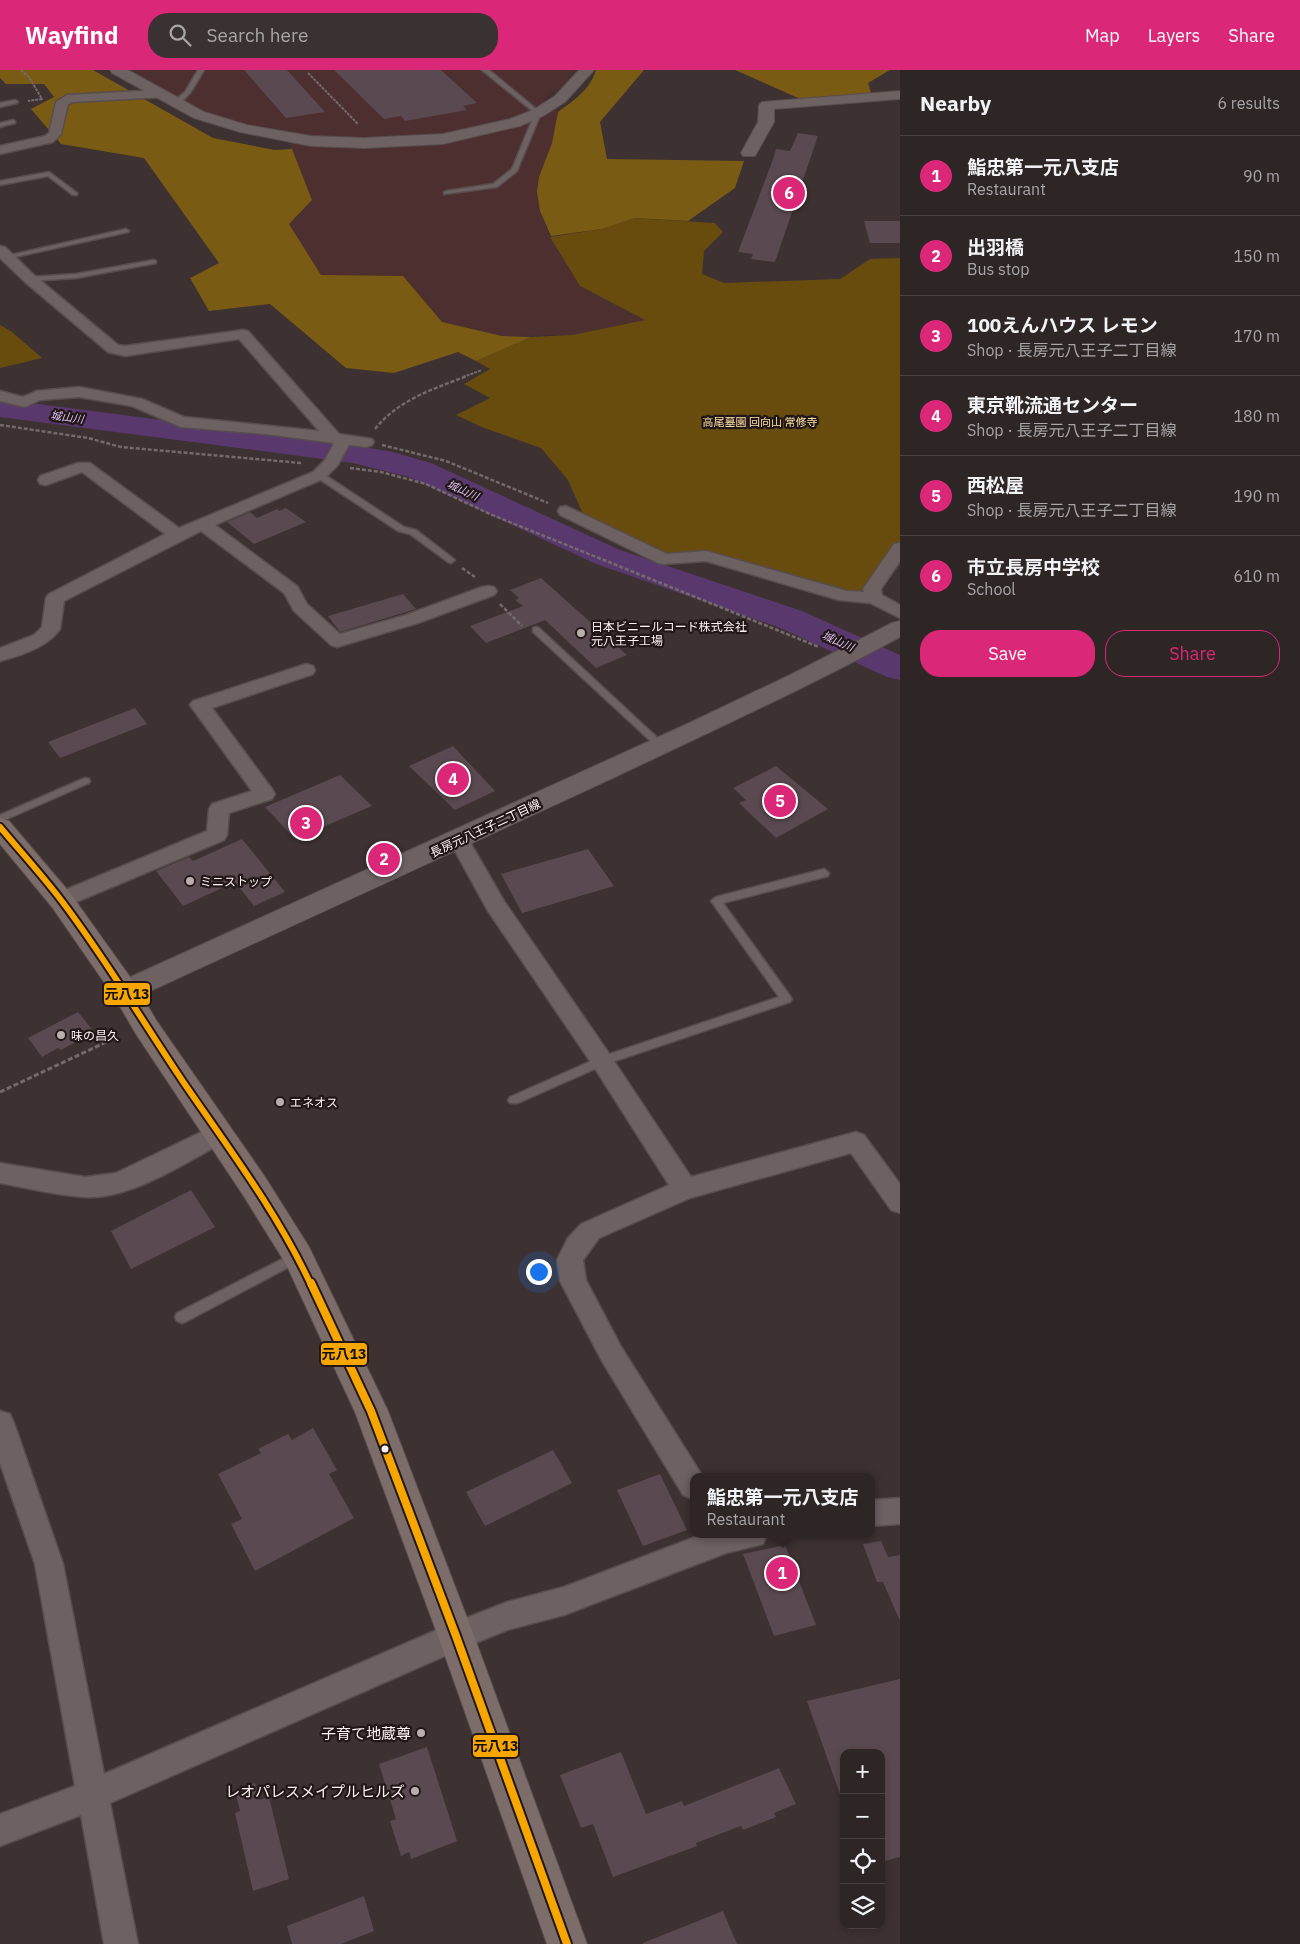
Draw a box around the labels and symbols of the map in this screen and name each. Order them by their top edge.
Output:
pin: 6 [773,174,805,212]
water label: 城山川 [50,408,85,426]
park label: 高尾墓園 回向山 常修寺 [702,415,818,429]
water label: 城山川 [445,477,482,504]
place label: 日本ビニールコード株式会社 元八王子工場 [591,619,747,648]
marker: 日本ビニールコード株式会社 元八王子工場 [575,627,587,639]
water label: 城山川 [820,628,857,655]
pin: 4 [437,760,469,798]
pin: 5 [764,782,796,820]
street label: 長房元八王子二丁目線 [427,796,543,860]
pin: 3 [290,804,322,842]
pin: 2 [368,840,400,878]
place label: ミニストップ [200,874,272,889]
marker: ミニストップ [184,875,196,887]
line badge: 元八13 [103,982,151,1006]
text: 元八13 [105,985,149,1003]
place label: 味の昌久 [71,1028,119,1043]
marker: 味の昌久 [55,1029,67,1041]
place label: エネオス [290,1095,338,1110]
marker: エネオス [274,1096,286,1108]
your location [526,1259,552,1285]
line badge: 元八13 [320,1342,368,1366]
text: 元八13 [322,1345,366,1363]
unlabelled marker [380,1444,390,1454]
pin: 1 [766,1554,798,1592]
place label: 子育て地蔵尊 [321,1724,411,1743]
marker: 子育て地蔵尊 [415,1727,427,1739]
line badge: 元八13 [472,1734,519,1758]
text: 元八13 [474,1737,518,1755]
place label: レオパレスメイプルヒルズ [225,1782,405,1801]
marker: レオパレスメイプルヒルズ [409,1785,421,1797]

